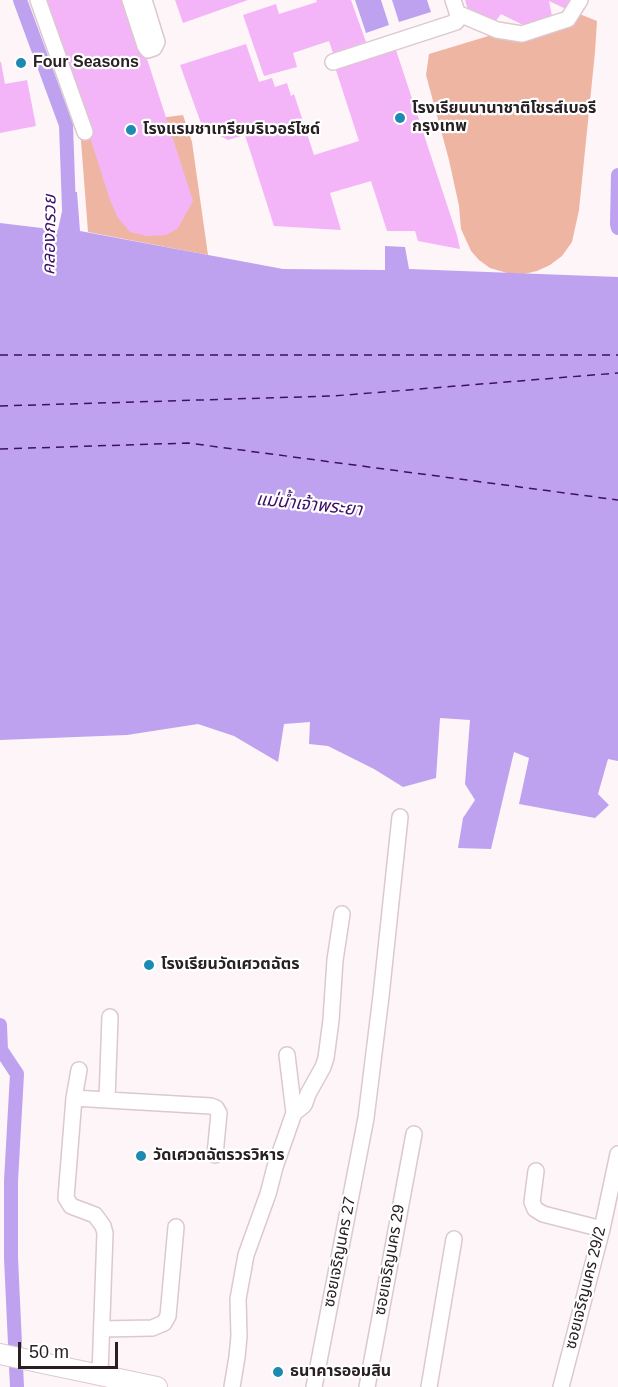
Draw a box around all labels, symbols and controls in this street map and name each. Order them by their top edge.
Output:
place label: Four Seasons [33,53,139,73]
marker: Four Seasons [14,56,28,70]
place label: โรงเรียนนานาชาติโชรส์เบอรี กรุงเทพ [412,99,596,137]
marker: โรงเรียนนานาชาติโชรส์เบอรี กรุงเทพ [393,111,407,125]
place label: โรงแรมชาเทรียมริเวอร์ไซด์ [143,120,320,140]
marker: โรงแรมชาเทรียมริเวอร์ไซด์ [124,123,138,137]
water label: คลองกรวย [38,195,62,275]
water label: แม่น้ำเจ้าพระยา [255,489,363,521]
place label: โรงเรียนวัดเศวตฉัตร [161,955,300,975]
marker: โรงเรียนวัดเศวตฉัตร [142,958,156,972]
place label: วัดเศวตฉัตรวรวิหาร [153,1146,285,1166]
marker: วัดเศวตฉัตรวรวิหาร [134,1149,148,1163]
street label: ซอยเจริญนคร 27 [320,1195,360,1309]
street label: ซอยเจริญนคร 29 [371,1203,409,1317]
street label: ซอยเจริญนคร 29/2 [561,1225,611,1351]
scale bar [21,1330,122,1368]
text: 50 m [29,1342,69,1362]
place label: ธนาคารออมสิน [290,1362,391,1382]
marker: ธนาคารออมสิน [271,1365,285,1379]

